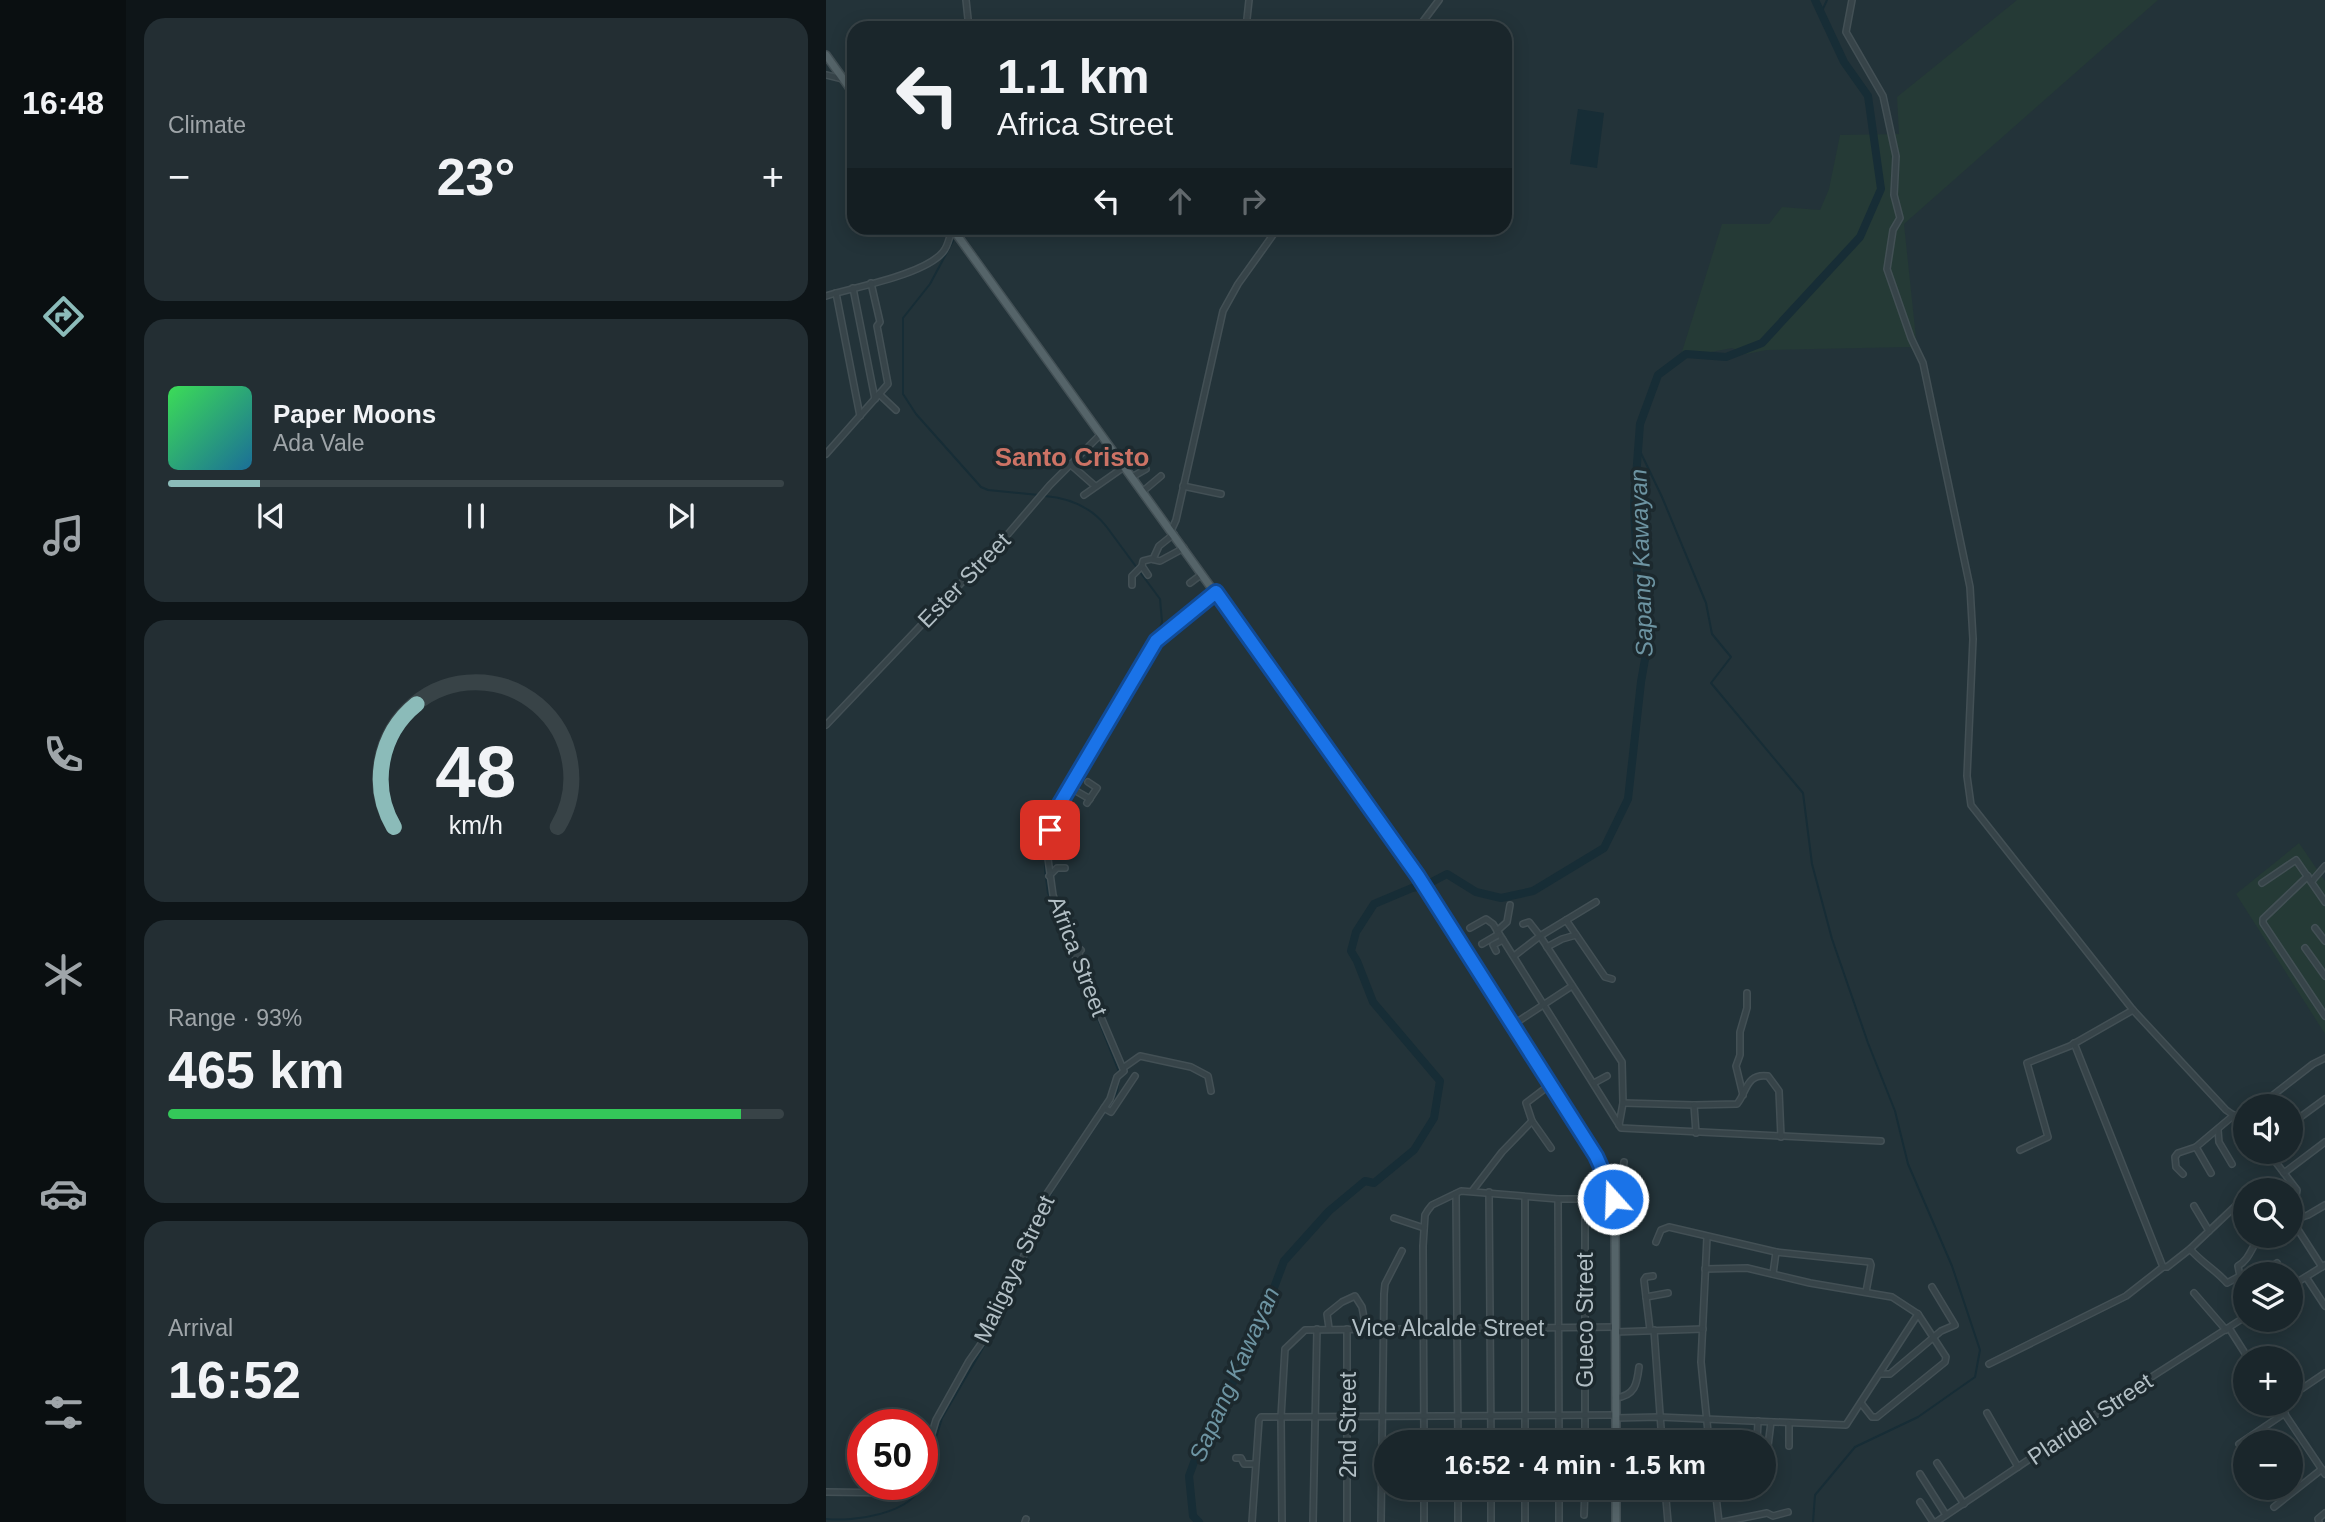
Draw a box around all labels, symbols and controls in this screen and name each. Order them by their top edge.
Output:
icon: left [882,49,973,140]
text: 1.1 km [997,49,1150,103]
text: 16:48 [22,85,104,121]
text: Africa Street [997,106,1173,142]
text: Climate [168,112,246,138]
text: 23° [437,148,515,206]
text: − [168,156,190,198]
text: + [762,156,784,198]
icon: left [1088,182,1126,220]
icon: ahead [1161,182,1199,220]
icon: right [1234,182,1272,220]
icon: directions [39,292,88,341]
text: Paper Moons [273,399,436,429]
text: Ada Vale [273,430,365,456]
district label: Santo Cristo [995,442,1149,472]
water label: Sapang Kawayan [1624,469,1658,657]
icon: previous [252,497,290,535]
icon: pause [457,497,495,535]
icon: next [662,497,700,535]
icon: music [39,511,88,560]
street label: Ester Street [912,527,1016,633]
icon: phone [39,730,88,779]
text: 48 [436,731,516,812]
pin [1020,800,1080,860]
text: km/h [449,811,503,839]
icon: arrive [1031,811,1069,849]
street label: Africa Street [1043,892,1113,1020]
icon: climate [39,950,88,999]
text: Range · 93% [168,1005,302,1031]
text: 465 km [168,1041,344,1099]
map controls [2233,1094,2303,1500]
button: sound [2233,1094,2303,1164]
position arrow [1576,1162,1650,1236]
icon: car [39,1169,88,1218]
button: search [2233,1178,2303,1248]
street label: Maligaya Street [968,1191,1060,1347]
street label: Gueco Street [1572,1252,1598,1388]
button: layers [2233,1262,2303,1332]
water label: Sapang Kawayan [1183,1283,1285,1465]
text: Arrival [168,1315,233,1341]
street label: Vice Alcalde Street [1352,1315,1545,1341]
button: + [2233,1346,2303,1416]
text: 16:52 [168,1351,301,1409]
street label: Plaridel Street [2023,1367,2158,1470]
street label: 2nd Street [1335,1371,1361,1478]
icon: filters [39,1388,88,1437]
speed limit sign: 50 [847,1409,938,1500]
button: − [2233,1430,2303,1500]
text: 16:52 · 4 min · 1.5 km [1444,1450,1706,1480]

